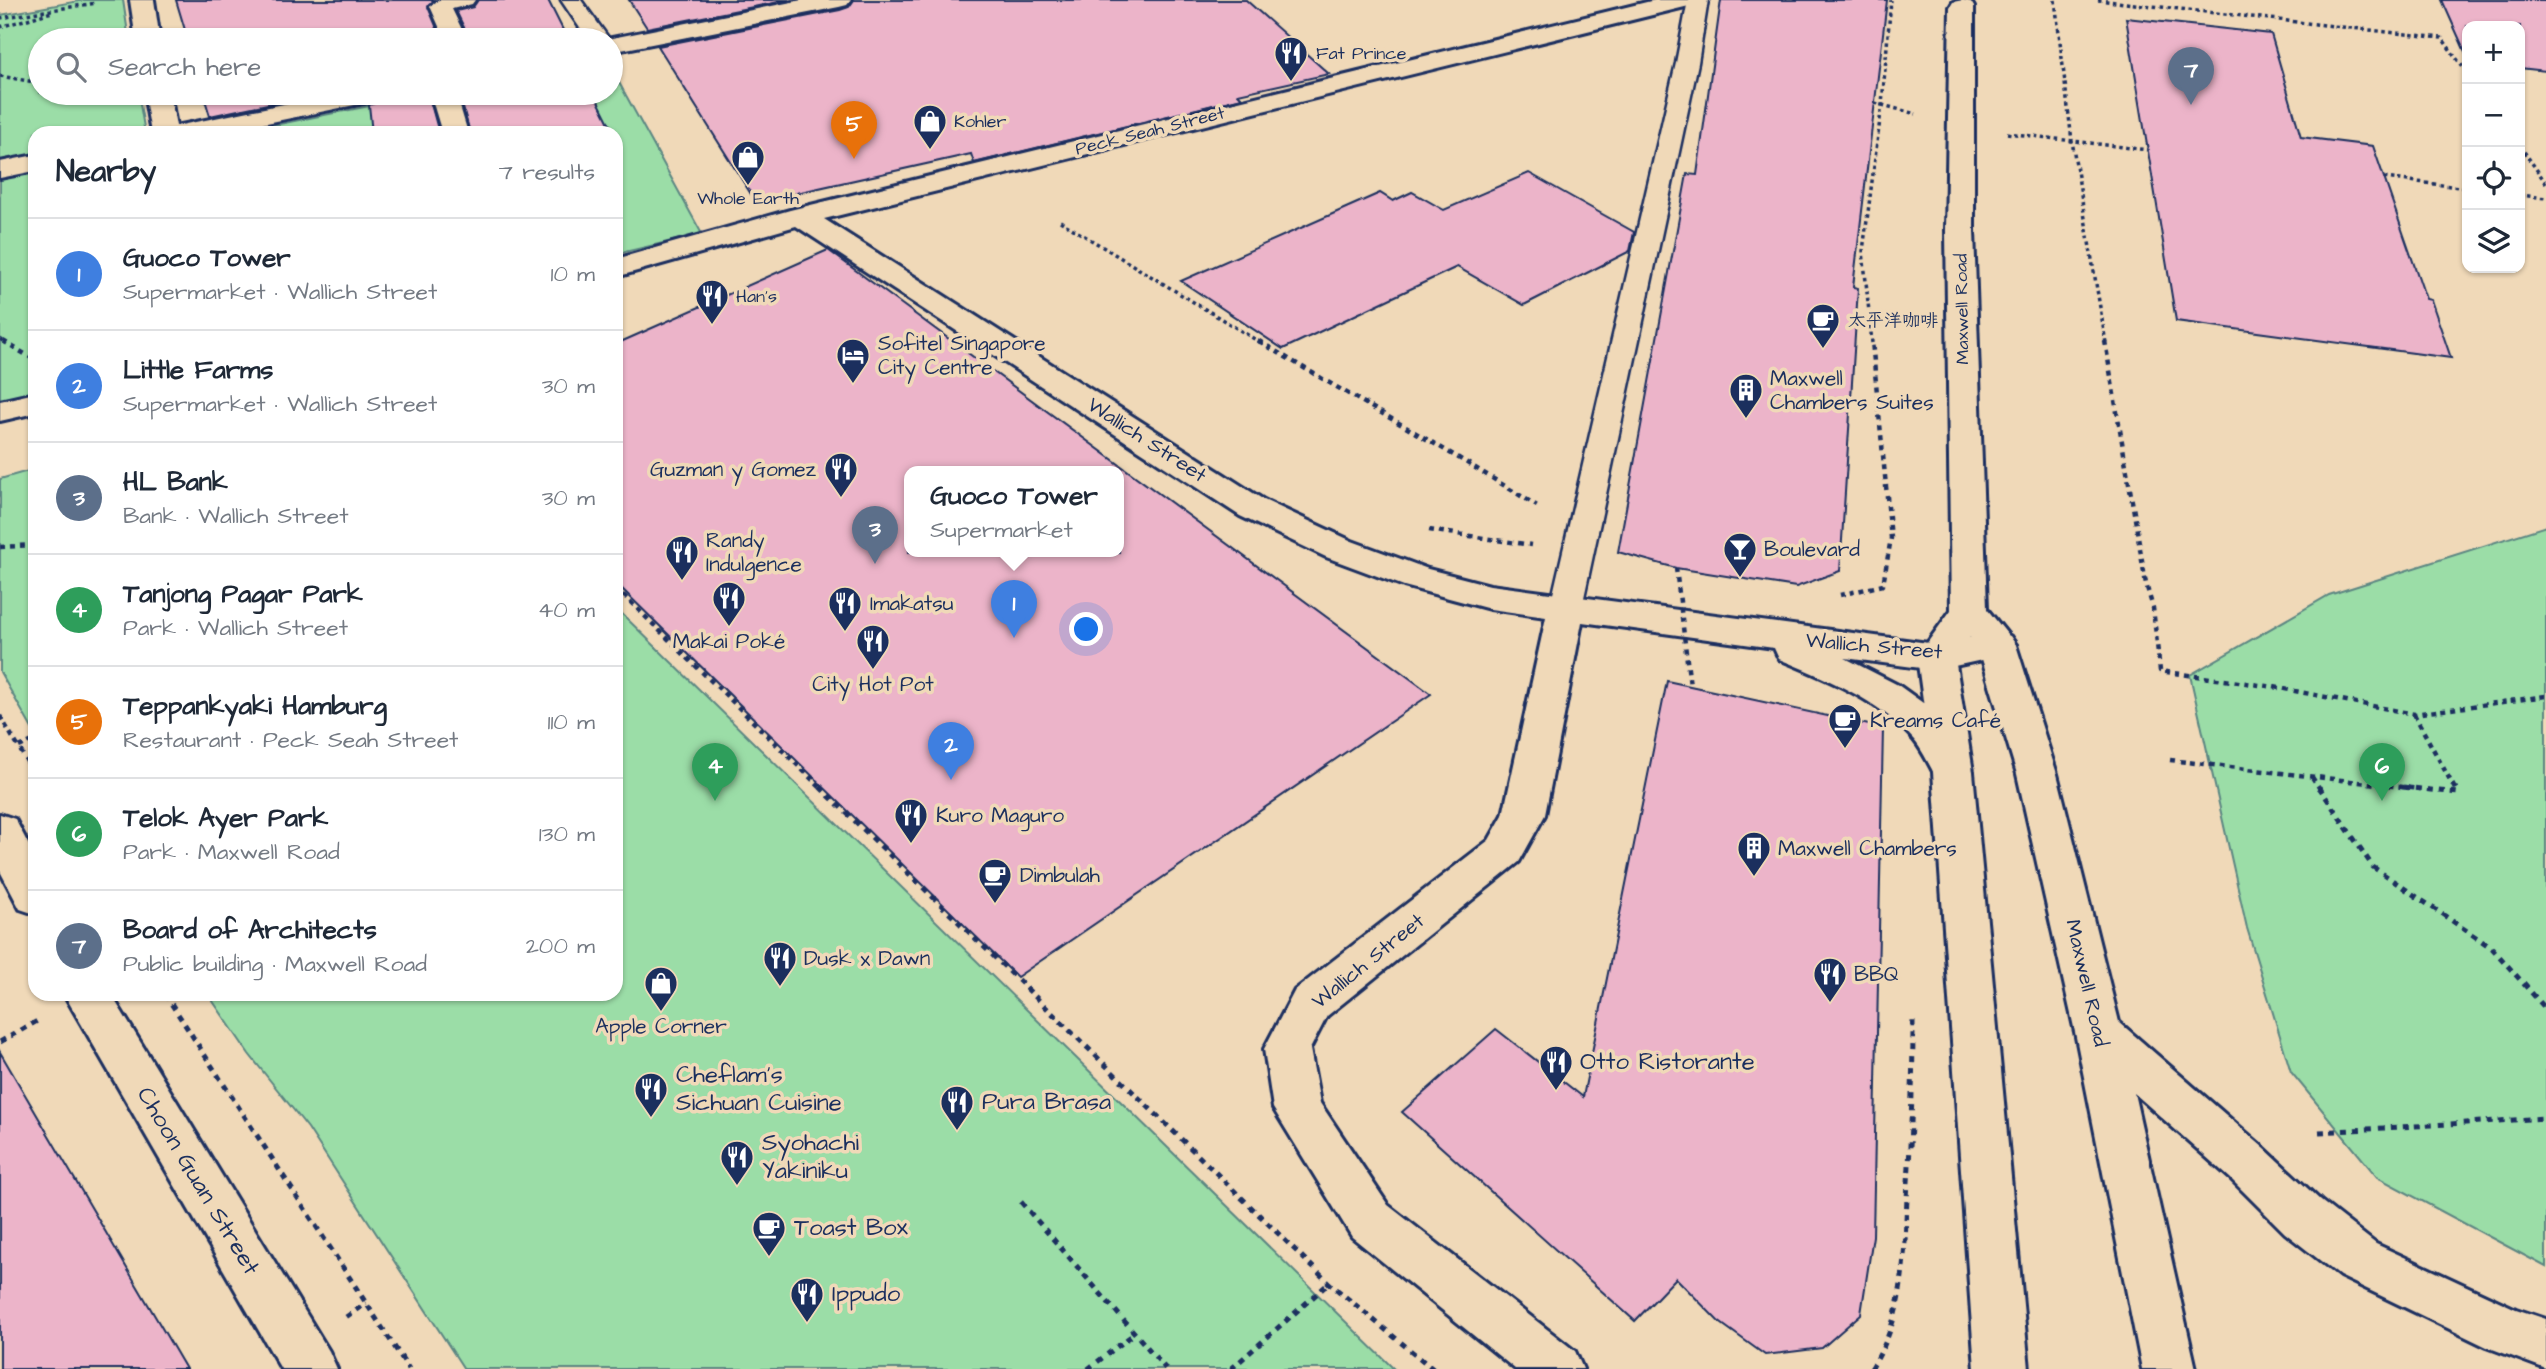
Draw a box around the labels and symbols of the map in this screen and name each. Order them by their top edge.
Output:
restaurant icon: Fat Prince [1272,34,1310,83]
place label: Fat Prince [1316,41,1407,66]
pin: 7 [2168,47,2214,105]
street label: Peck Seah Street [1073,100,1228,162]
pin: 5 [831,101,877,159]
shop icon: Kohler [911,102,949,151]
place label: Kohler [954,109,1007,134]
shop icon: Whole Earth [729,138,767,187]
place label: Whole Earth [697,186,799,211]
street label: Maxwell Road [1949,253,1975,365]
restaurant icon: Han's [693,277,731,326]
place label: Han's [736,284,777,309]
cafe icon: 太平洋咖啡 [1804,301,1842,350]
place label: 太平洋咖啡 [1848,308,1938,333]
place label: Sofitel Singapore City Centre [878,329,1046,384]
hotel icon: Sofitel Singapore City Centre [834,336,872,385]
place label: Maxwell Chambers Suites [1770,364,1934,417]
building icon: Maxwell Chambers Suites [1727,371,1765,420]
street label: Wallich Street [1082,391,1213,490]
restaurant icon: Guzman y Gomez [822,450,860,499]
place label: Guzman y Gomez [650,455,817,486]
pin: 3 [852,506,898,564]
place label: Randy Indulgence [706,526,802,581]
bar icon: Boulevard [1721,530,1759,579]
restaurant icon: Randy Indulgence [663,533,701,582]
place label: Boulevard [1764,535,1860,564]
restaurant icon: Makai Poké [710,579,748,628]
pin: 1 [991,580,1037,638]
restaurant icon: Imakatsu [826,584,864,633]
place label: Imakatsu [870,589,954,618]
your location [1069,612,1103,646]
restaurant icon: City Hot Pot [854,622,892,671]
street label: Wallich Street [1804,626,1944,666]
place label: Makai Poké [673,627,785,656]
place label: City Hot Pot [812,670,934,701]
cafe icon: Kreams Café [1826,701,1864,750]
place label: Kreams Café [1870,706,2001,735]
pin: 2 [928,722,974,780]
pin: 4 [692,743,738,801]
pin: 6 [2359,743,2405,801]
restaurant icon: Kuro Maguro [892,796,930,845]
place label: Kuro Maguro [936,801,1064,832]
building icon: Maxwell Chambers [1735,829,1773,878]
place label: Maxwell Chambers [1778,834,1957,863]
cafe icon: Dimbulah [976,856,1014,905]
place label: Dimbulah [1020,861,1101,890]
street label: Wallich Street [1306,906,1431,1015]
street label: Maxwell Road [2058,917,2116,1050]
restaurant icon: Dusk x Dawn [761,939,799,988]
place label: Dusk x Dawn [804,944,930,973]
restaurant icon: BBQ [1811,955,1849,1004]
place label: BBQ [1854,960,1899,989]
shop icon: Apple Corner [642,964,680,1013]
place label: Apple Corner [595,1012,727,1042]
restaurant icon: Otto Ristorante [1537,1043,1575,1092]
place label: Otto Ristorante [1580,1045,1755,1079]
place label: Cheflam’s Sichuan Cuisine [676,1058,842,1120]
restaurant icon: Cheflam’s Sichuan Cuisine [632,1070,670,1119]
street label: Choon Guan Street [128,1080,268,1282]
restaurant icon: Pura Brasa [938,1083,976,1132]
place label: Pura Brasa [982,1085,1111,1119]
place label: Syohachi Yakiniku [762,1126,859,1188]
restaurant icon: Syohachi Yakiniku [718,1138,756,1187]
cafe icon: Toast Box [750,1209,788,1258]
place label: Toast Box [794,1211,909,1245]
restaurant icon: Ippudo [788,1275,826,1324]
place label: Ippudo [832,1277,901,1311]

